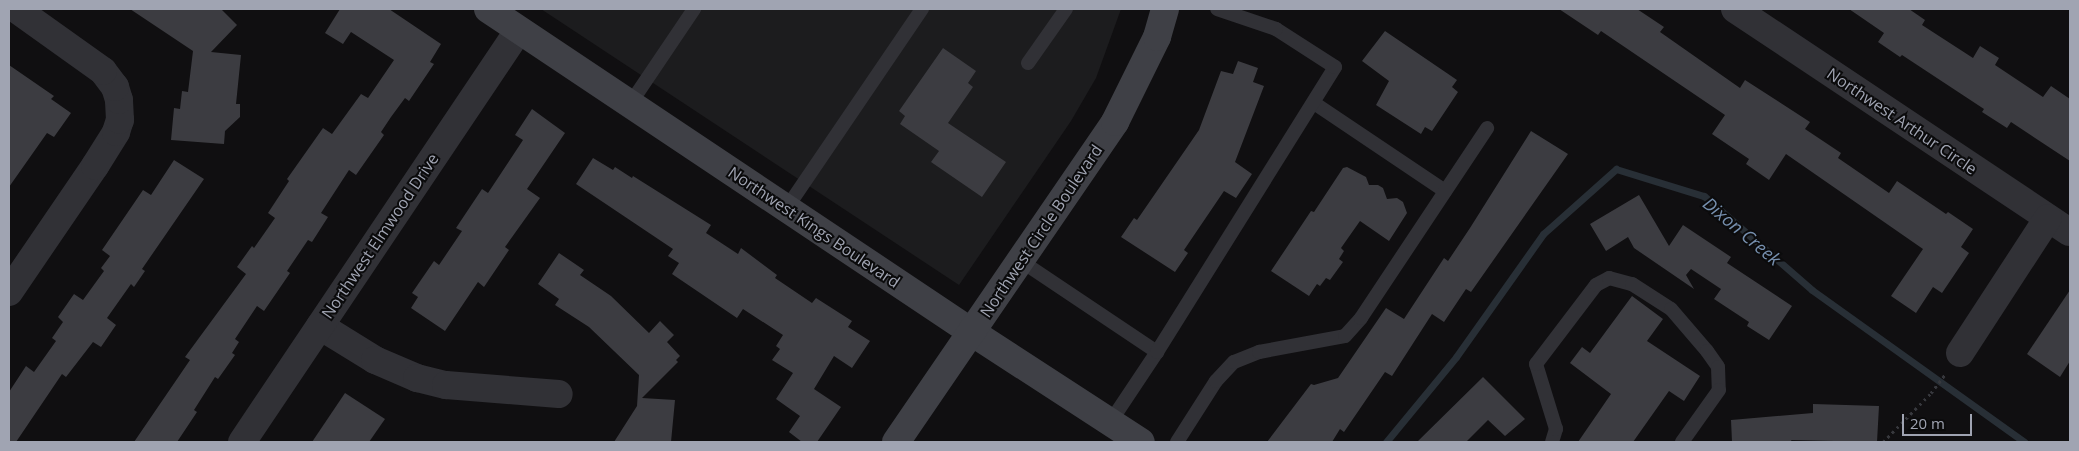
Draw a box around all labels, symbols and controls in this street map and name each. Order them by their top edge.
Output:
street label: Northwest Arthur Circle [1823,64,1981,178]
street label: Northwest Circle Boulevard [976,141,1106,321]
street label: Northwest Elmwood Drive [317,150,443,322]
street label: Northwest Kings Boulevard [725,162,903,292]
water label: Dixon Creek [1699,192,1785,270]
scale bar [1904,404,1974,436]
text: 20 m [1910,413,1945,433]

